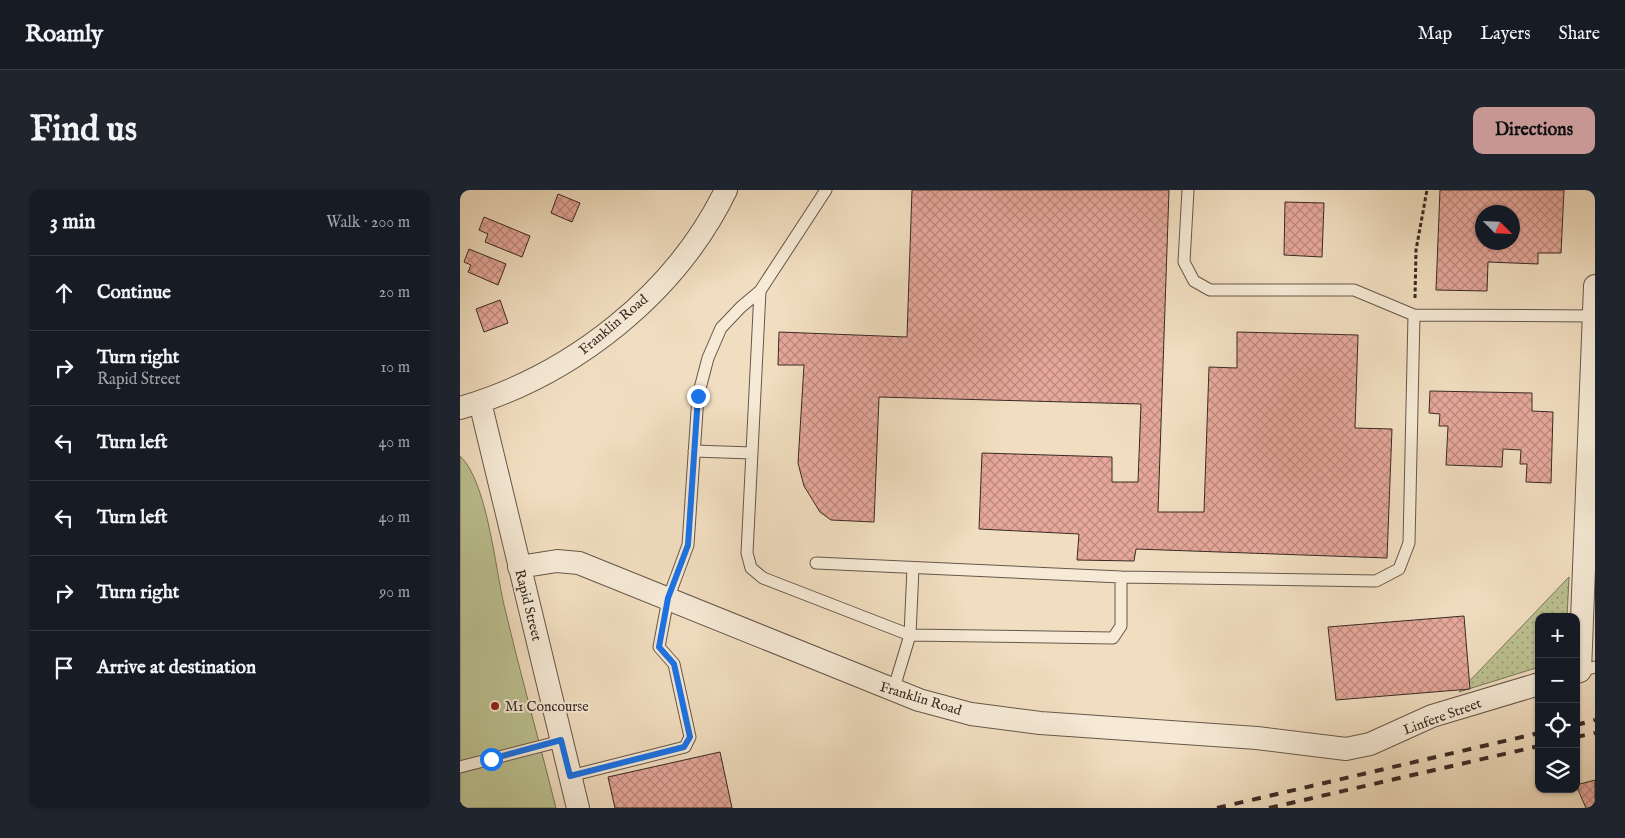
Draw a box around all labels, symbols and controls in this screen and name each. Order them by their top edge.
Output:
text: Roamly [25,19,103,50]
text: Map [1418,23,1452,46]
text: Layers [1480,23,1531,46]
text: Share [1559,23,1600,46]
button: Directions [1473,107,1595,154]
text: Find us [30,108,137,153]
north arrow [1475,205,1520,250]
text: 3 min [50,209,95,236]
text: Walk · 200 m [326,213,410,233]
icon: ahead [50,279,78,307]
text: Continue [97,281,171,305]
text: 20 m [379,283,410,303]
street label: Franklin Road [575,290,652,359]
text: Turn right [97,346,179,370]
icon: right [50,354,78,382]
text: 10 m [380,358,410,378]
text: Rapid Street [97,370,181,390]
route end [687,385,710,408]
icon: left [50,429,78,457]
text: Turn left [97,431,168,455]
text: 40 m [378,433,410,453]
icon: left [50,504,78,532]
text: Turn left [97,506,168,530]
text: 40 m [378,508,410,528]
street label: Rapid Street [510,568,546,643]
icon: right [50,579,78,607]
text: Turn right [97,581,179,605]
text: 90 m [379,583,410,603]
map controls [1535,613,1580,793]
button: + [1535,613,1580,658]
icon: arrive [50,654,78,682]
text: Arrive at destination [97,656,256,680]
button: − [1535,658,1580,703]
street label: Franklin Road [878,678,964,720]
street label: Linfere Street [1401,694,1484,739]
place label: M1 Concourse [505,698,589,716]
marker: M1 Concourse [489,700,501,712]
button: locate [1535,703,1580,748]
route start [480,748,503,771]
button: layers [1535,748,1580,793]

